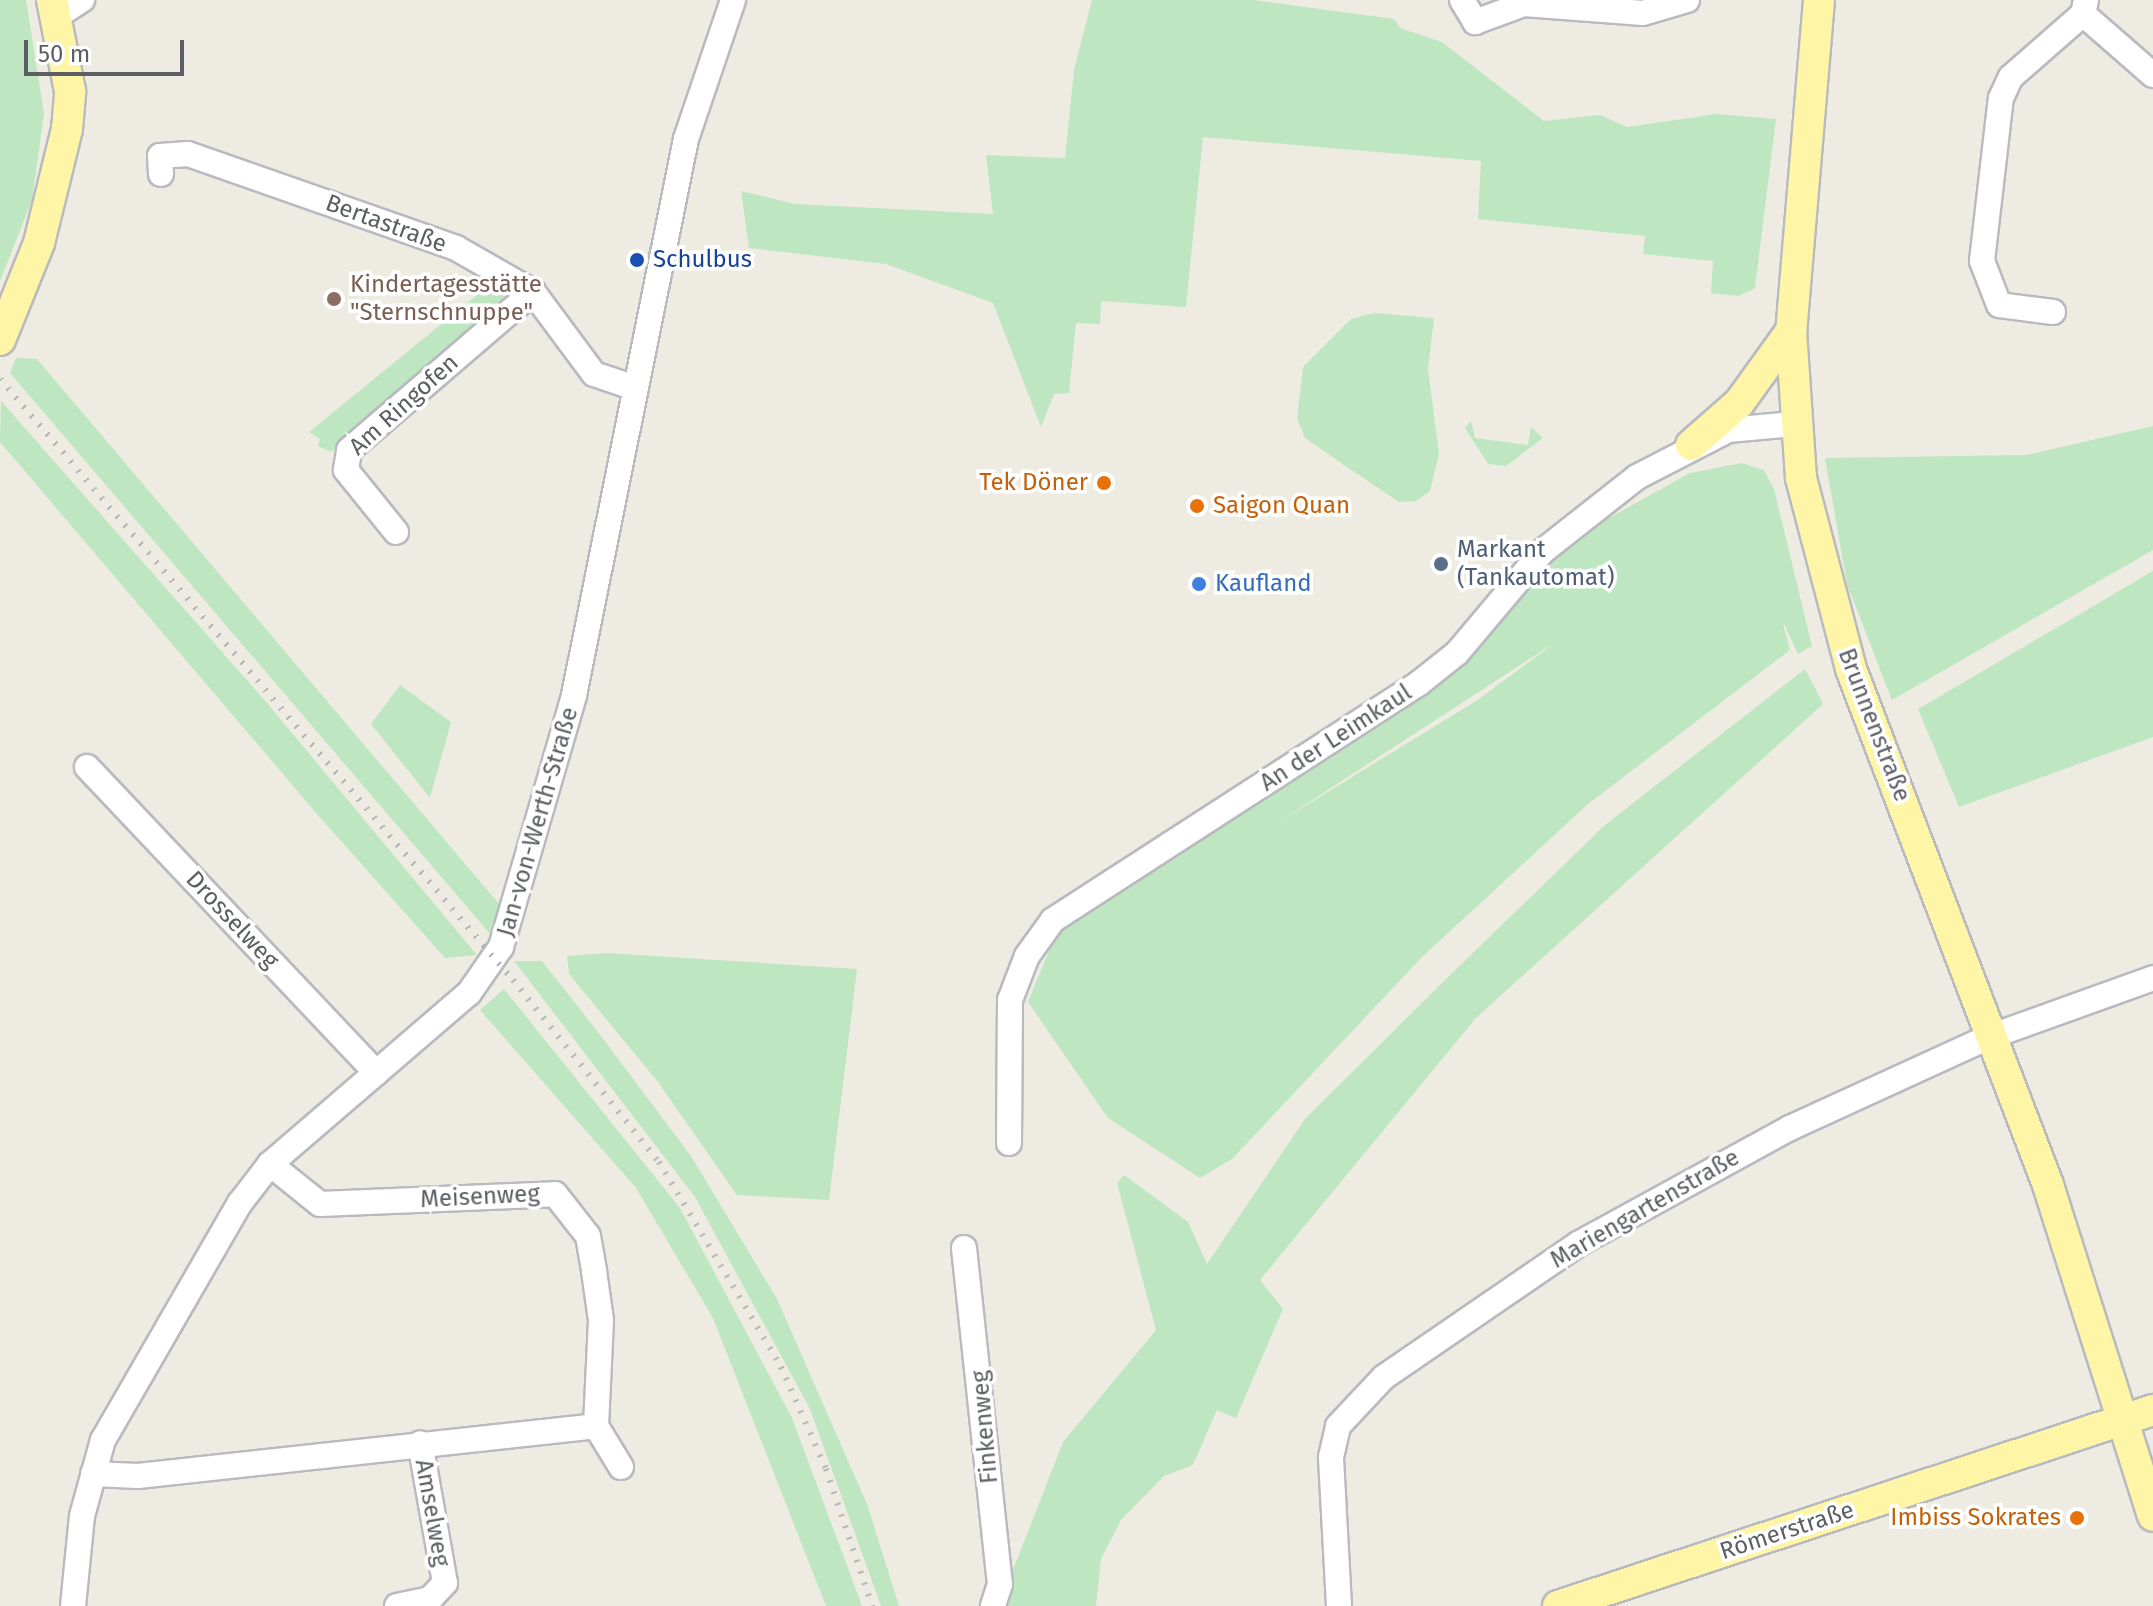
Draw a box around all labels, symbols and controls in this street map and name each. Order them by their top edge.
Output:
scale bar [28,24,188,74]
text: 50 m [38,40,90,68]
street label: Bertastraße [321,189,451,259]
place label: Schulbus [653,246,752,274]
marker: Schulbus [628,251,646,269]
place label: Kindertagesstätte "Sternschnuppe" [350,271,542,327]
marker: Kindertagesstätte "Sternschnuppe" [325,290,343,308]
street label: Am Ringofen [343,348,465,462]
place label: Tek Döner [979,469,1088,497]
marker: Tek Döner [1095,474,1113,492]
place label: Saigon Quan [1213,492,1350,520]
marker: Saigon Quan [1188,497,1206,515]
place label: Markant (Tankautomat) [1457,536,1614,592]
marker: Markant (Tankautomat) [1432,555,1450,573]
place label: Kaufland [1215,570,1312,598]
marker: Kaufland [1190,575,1208,593]
street label: Brunnenstraße [1832,644,1916,806]
street label: An der Leimkaul [1255,678,1417,798]
street label: Jan-von-Werth-Straße [491,704,585,940]
street label: Drosselweg [180,865,284,975]
street label: Mariengartenstraße [1545,1143,1745,1275]
street label: Meisenweg [420,1179,540,1215]
street label: Finkenweg [966,1369,1004,1485]
street label: Amselweg [408,1457,456,1569]
street label: Römerstraße [1716,1496,1858,1566]
place label: Imbiss Sokrates [1890,1504,2061,1532]
marker: Imbiss Sokrates [2068,1509,2086,1527]

